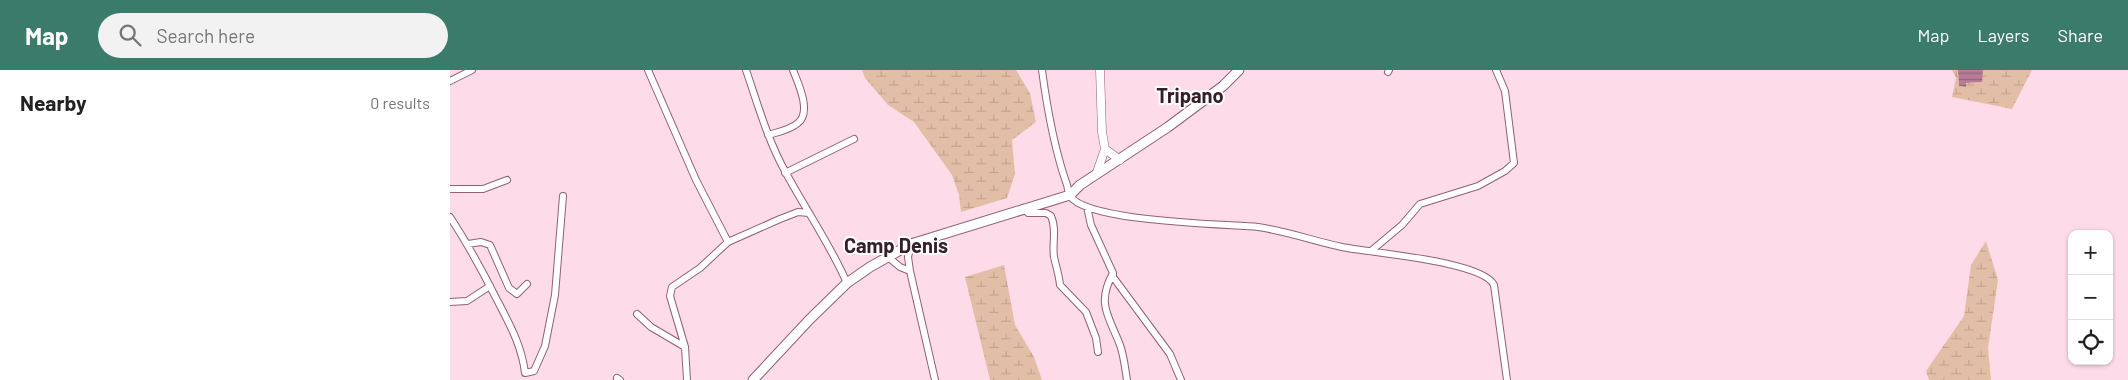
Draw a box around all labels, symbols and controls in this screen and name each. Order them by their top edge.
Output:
search box [98,13,448,58]
text: Map [25,21,68,50]
icon: search [116,21,144,49]
text: Search here [156,24,255,47]
text: Map [1917,24,1949,46]
text: Layers [1977,24,2030,46]
text: Share [2058,24,2103,46]
district label: Tripano [1156,83,1224,107]
text: Nearby [20,90,86,115]
text: 0 results [370,93,430,112]
map controls [2068,230,2113,365]
button: + [2068,230,2113,275]
district label: Camp Denis [844,233,948,257]
button: − [2068,275,2113,320]
button: locate [2068,320,2113,365]

